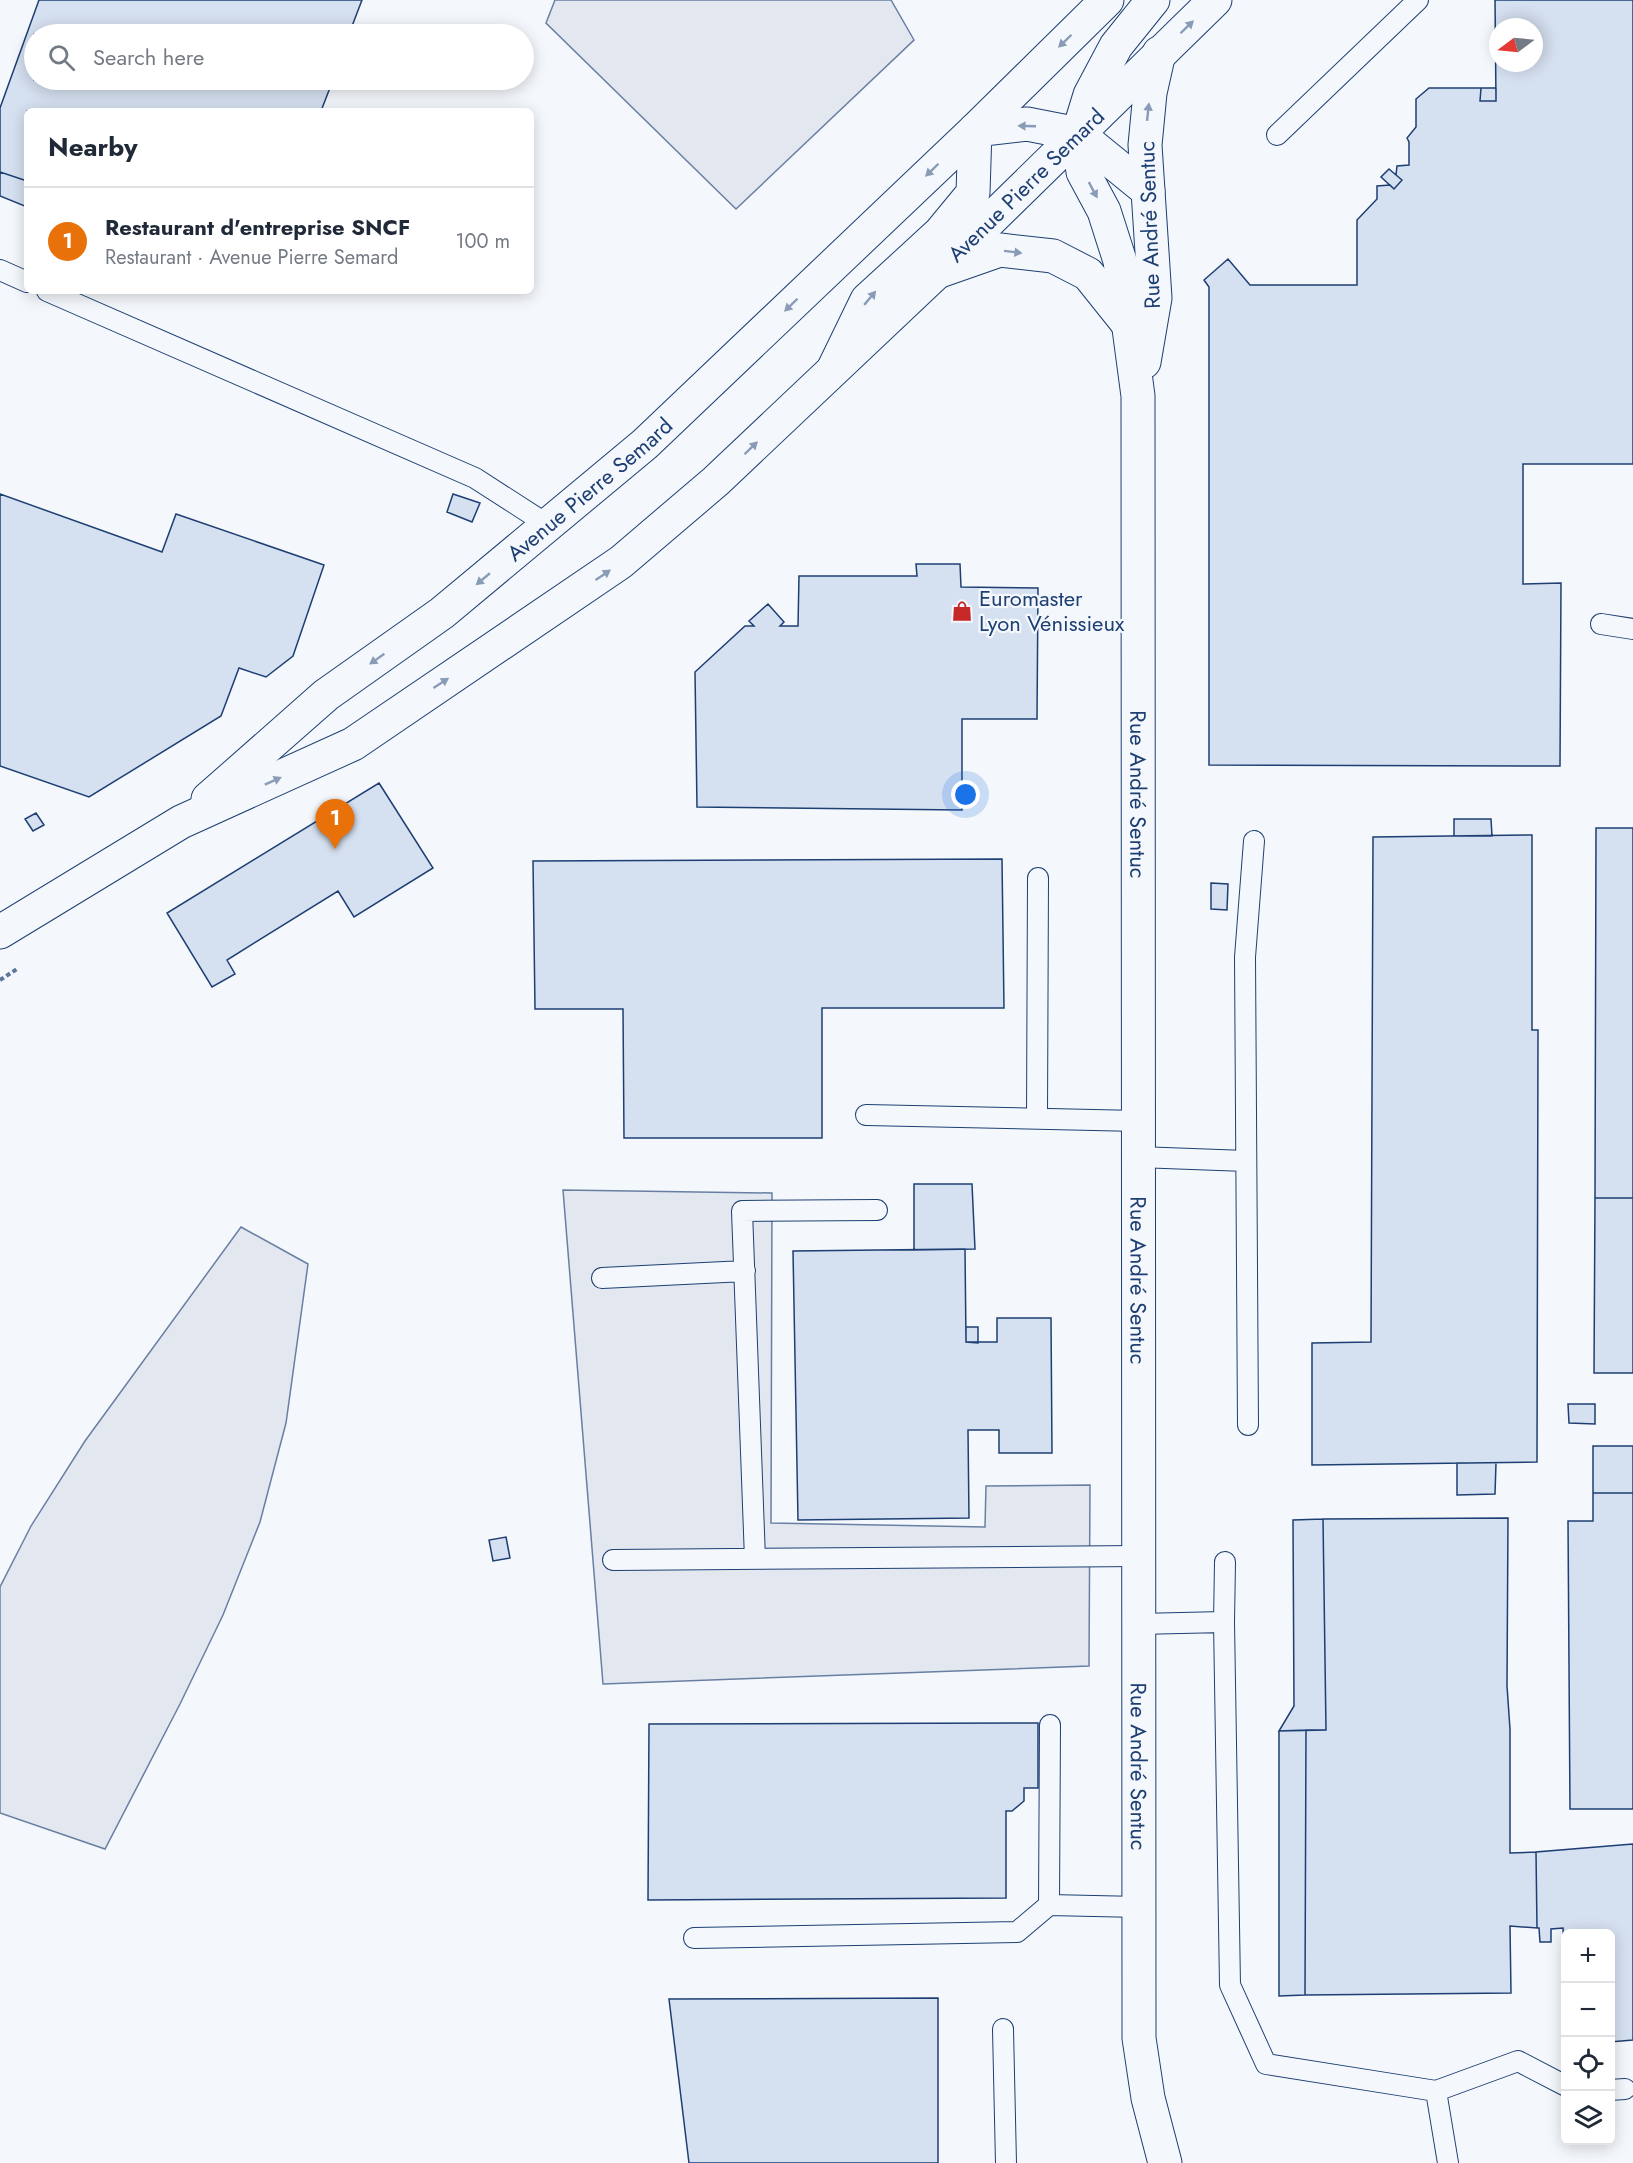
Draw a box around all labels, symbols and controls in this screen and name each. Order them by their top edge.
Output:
north arrow [1489,18,1543,72]
one-way arrow [1180,20,1194,34]
search box [24,24,534,90]
one-way arrow [1058,33,1072,47]
icon: search [45,41,78,74]
text: Search here [93,41,204,73]
street label: Avenue Pierre Semard [940,101,1112,269]
one-way arrow [1143,102,1153,121]
one-way arrow [1017,121,1036,130]
text: Nearby [48,128,137,166]
street label: Rue André Sentuc [1130,141,1168,309]
one-way arrow [925,163,940,177]
one-way arrow [1088,182,1098,199]
text: Restaurant d'entreprise SNCF [105,211,410,243]
text: 1 [62,227,73,256]
text: 100 m [455,227,510,256]
text: Restaurant · Avenue Pierre Semard [105,243,398,272]
one-way arrow [1004,247,1023,256]
one-way arrow [864,290,877,306]
one-way arrow [785,297,799,311]
street label: Avenue Pierre Semard [500,410,680,569]
one-way arrow [743,441,758,455]
one-way arrow [594,569,611,580]
one-way arrow [475,572,491,585]
place label: Euromaster Lyon Vénissieux [979,582,1125,639]
shop icon: Euromaster Lyon Vénissieux [950,599,974,623]
one-way arrow [369,653,385,665]
one-way arrow [432,678,449,689]
street label: Rue André Sentuc [1122,710,1154,878]
one-way arrow [264,776,282,786]
your location [951,780,980,809]
pin: 1 [316,800,354,849]
street label: Rue André Sentuc [1122,1196,1155,1364]
street label: Rue André Sentuc [1123,1682,1155,1850]
map controls [1561,1929,1615,2145]
button: + [1561,1929,1615,1983]
button: − [1561,1983,1615,2037]
button: locate [1561,2037,1615,2091]
button: layers [1561,2091,1615,2145]

